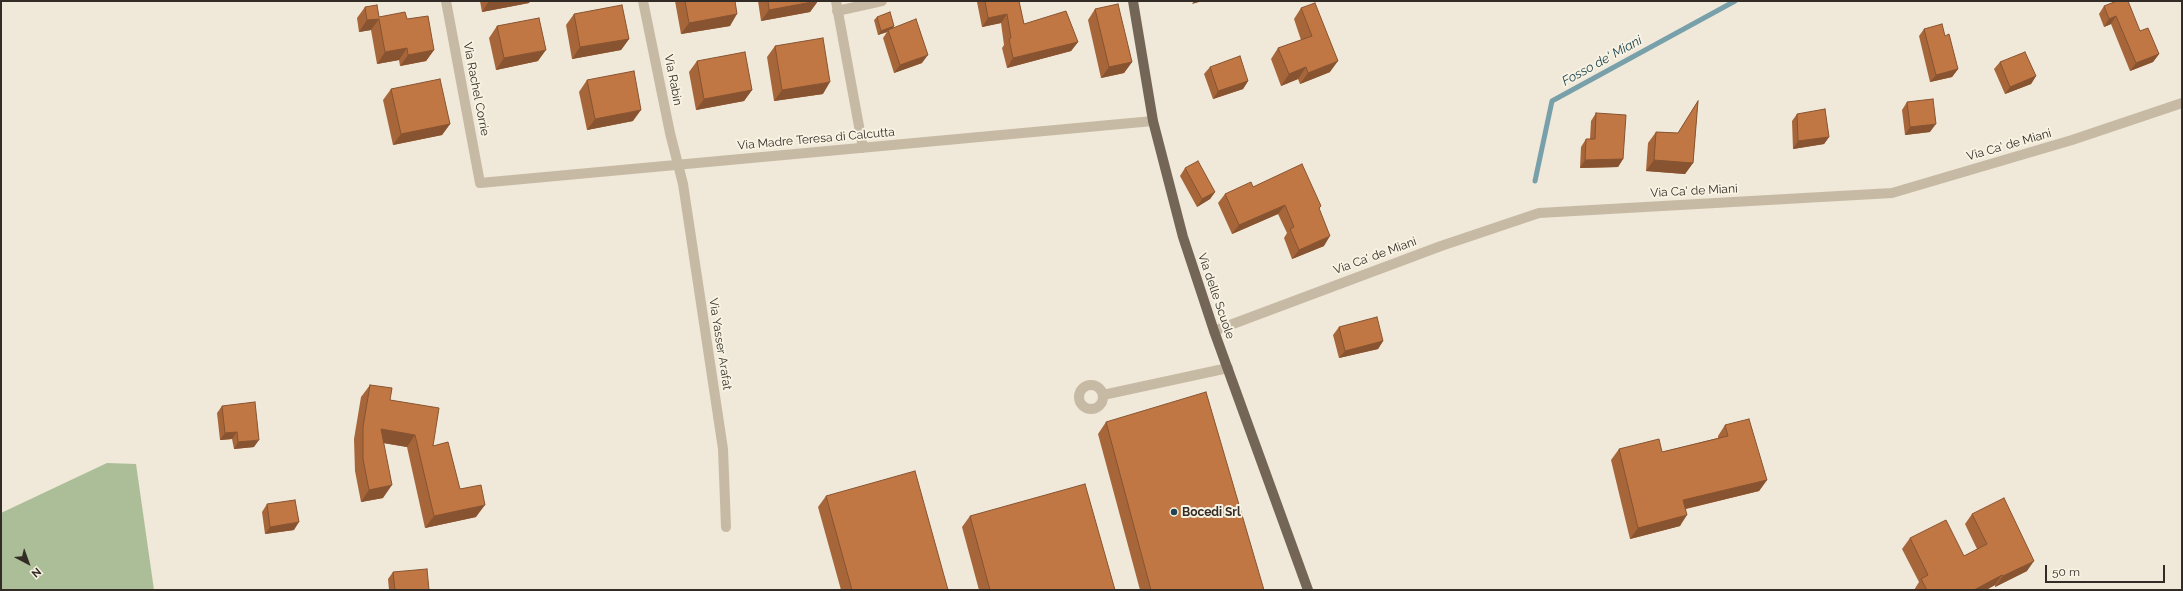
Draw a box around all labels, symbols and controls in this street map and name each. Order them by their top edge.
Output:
water label: Fosso de' Miani [1559,33,1645,89]
street label: Via Rachel Corrie [460,41,492,137]
street label: Via Rabin [661,53,685,107]
street label: Via Madre Teresa di Calcutta [737,125,895,153]
street label: Via Ca' de Miani [1965,126,2053,164]
street label: Via Ca' de Miani [1650,182,1738,200]
street label: Via Ca' de Miani [1332,234,1418,278]
street label: Via delle Scuole [1195,251,1237,341]
street label: Via Yasser Arafat [706,297,734,391]
place label: Bocedi Srl [1182,505,1241,519]
marker: Bocedi Srl [1169,507,1179,517]
north arrow [8,543,48,583]
scale bar [2047,557,2167,583]
text: N [29,565,44,580]
text: 50 m [2052,565,2080,579]

